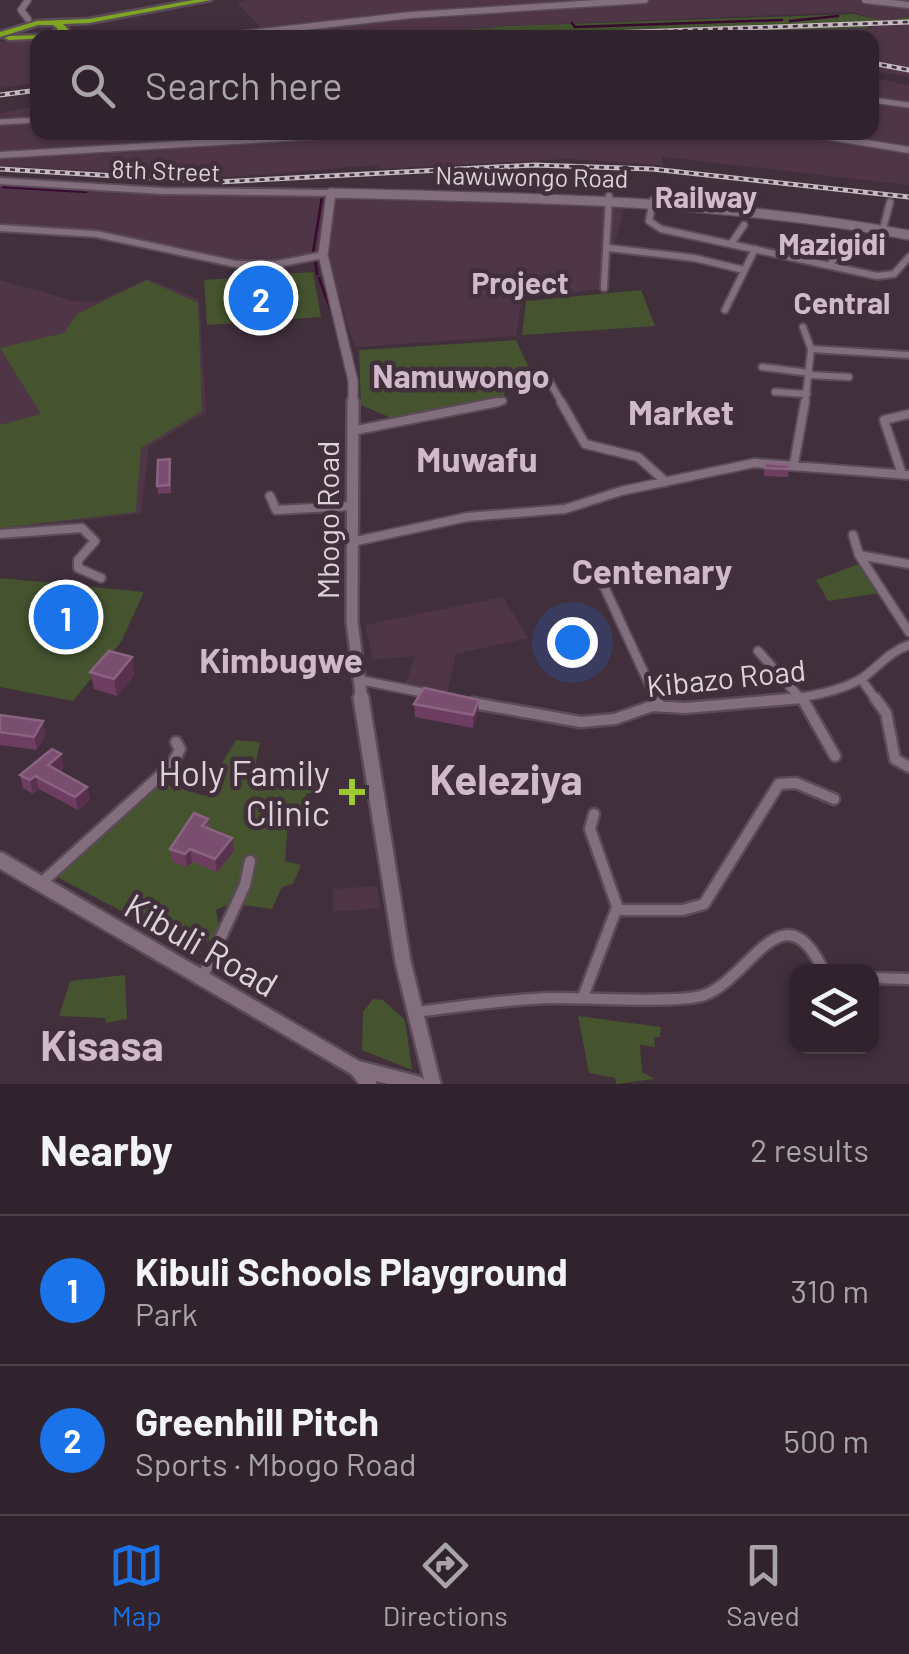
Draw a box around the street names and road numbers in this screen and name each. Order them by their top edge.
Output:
street label: 8th Street [111,153,221,187]
street label: Nawuwongo Road [435,159,629,193]
street label: Mbogo Road [309,441,345,599]
street label: Kibazo Road [645,651,807,703]
street label: Kibuli Road [118,883,286,1005]

